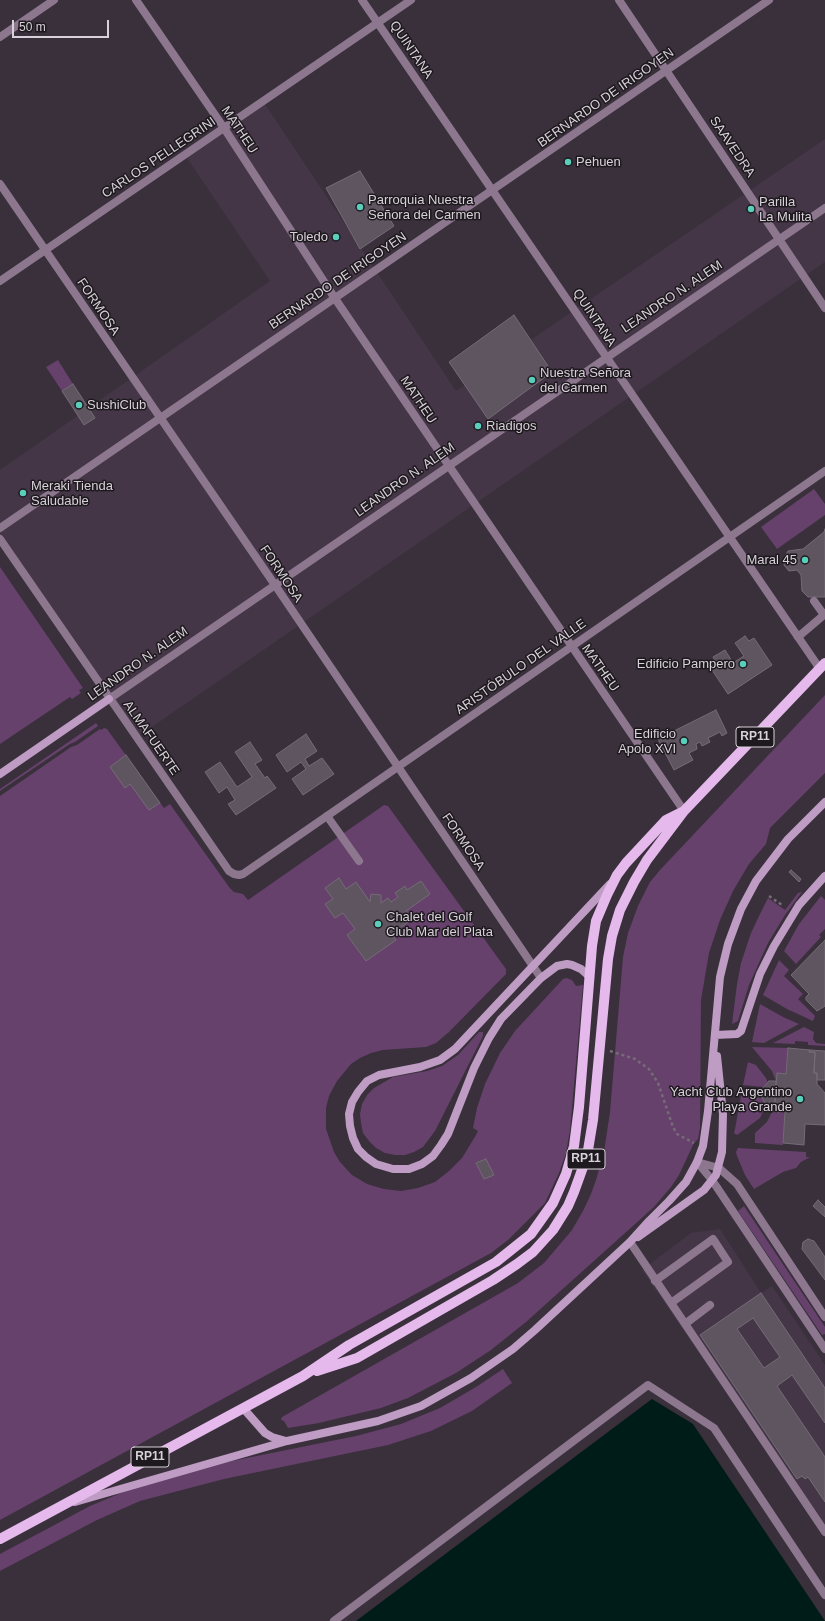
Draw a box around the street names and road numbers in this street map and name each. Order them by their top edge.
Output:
street label: QUINTANA [386,18,436,82]
street label: BERNARDO DE IRIGOYEN [535,45,677,151]
street label: MATHEU [217,103,261,157]
street label: CARLOS PELLEGRINI [99,114,219,202]
street label: SAAVEDRA [706,114,758,180]
street label: BERNARDO DE IRIGOYEN [266,229,410,333]
street label: LEANDRO N. ALEM [619,257,725,337]
street label: FORMOSA [73,275,123,339]
street label: QUINTANA [569,286,619,350]
street label: MATHEU [396,373,440,427]
street label: LEANDRO N. ALEM [352,440,458,520]
street label: FORMOSA [256,542,306,606]
street label: ARISTÓBULO DEL VALLE [453,616,589,718]
street label: LEANDRO N. ALEM [85,624,191,704]
street label: MATHEU [578,641,622,695]
street label: ALMAFUERTE [120,698,182,778]
road number: RP11 [736,727,774,747]
street label: FORMOSA [438,810,488,874]
road number: RP11 [567,1149,605,1169]
road number: RP11 [131,1447,169,1467]

